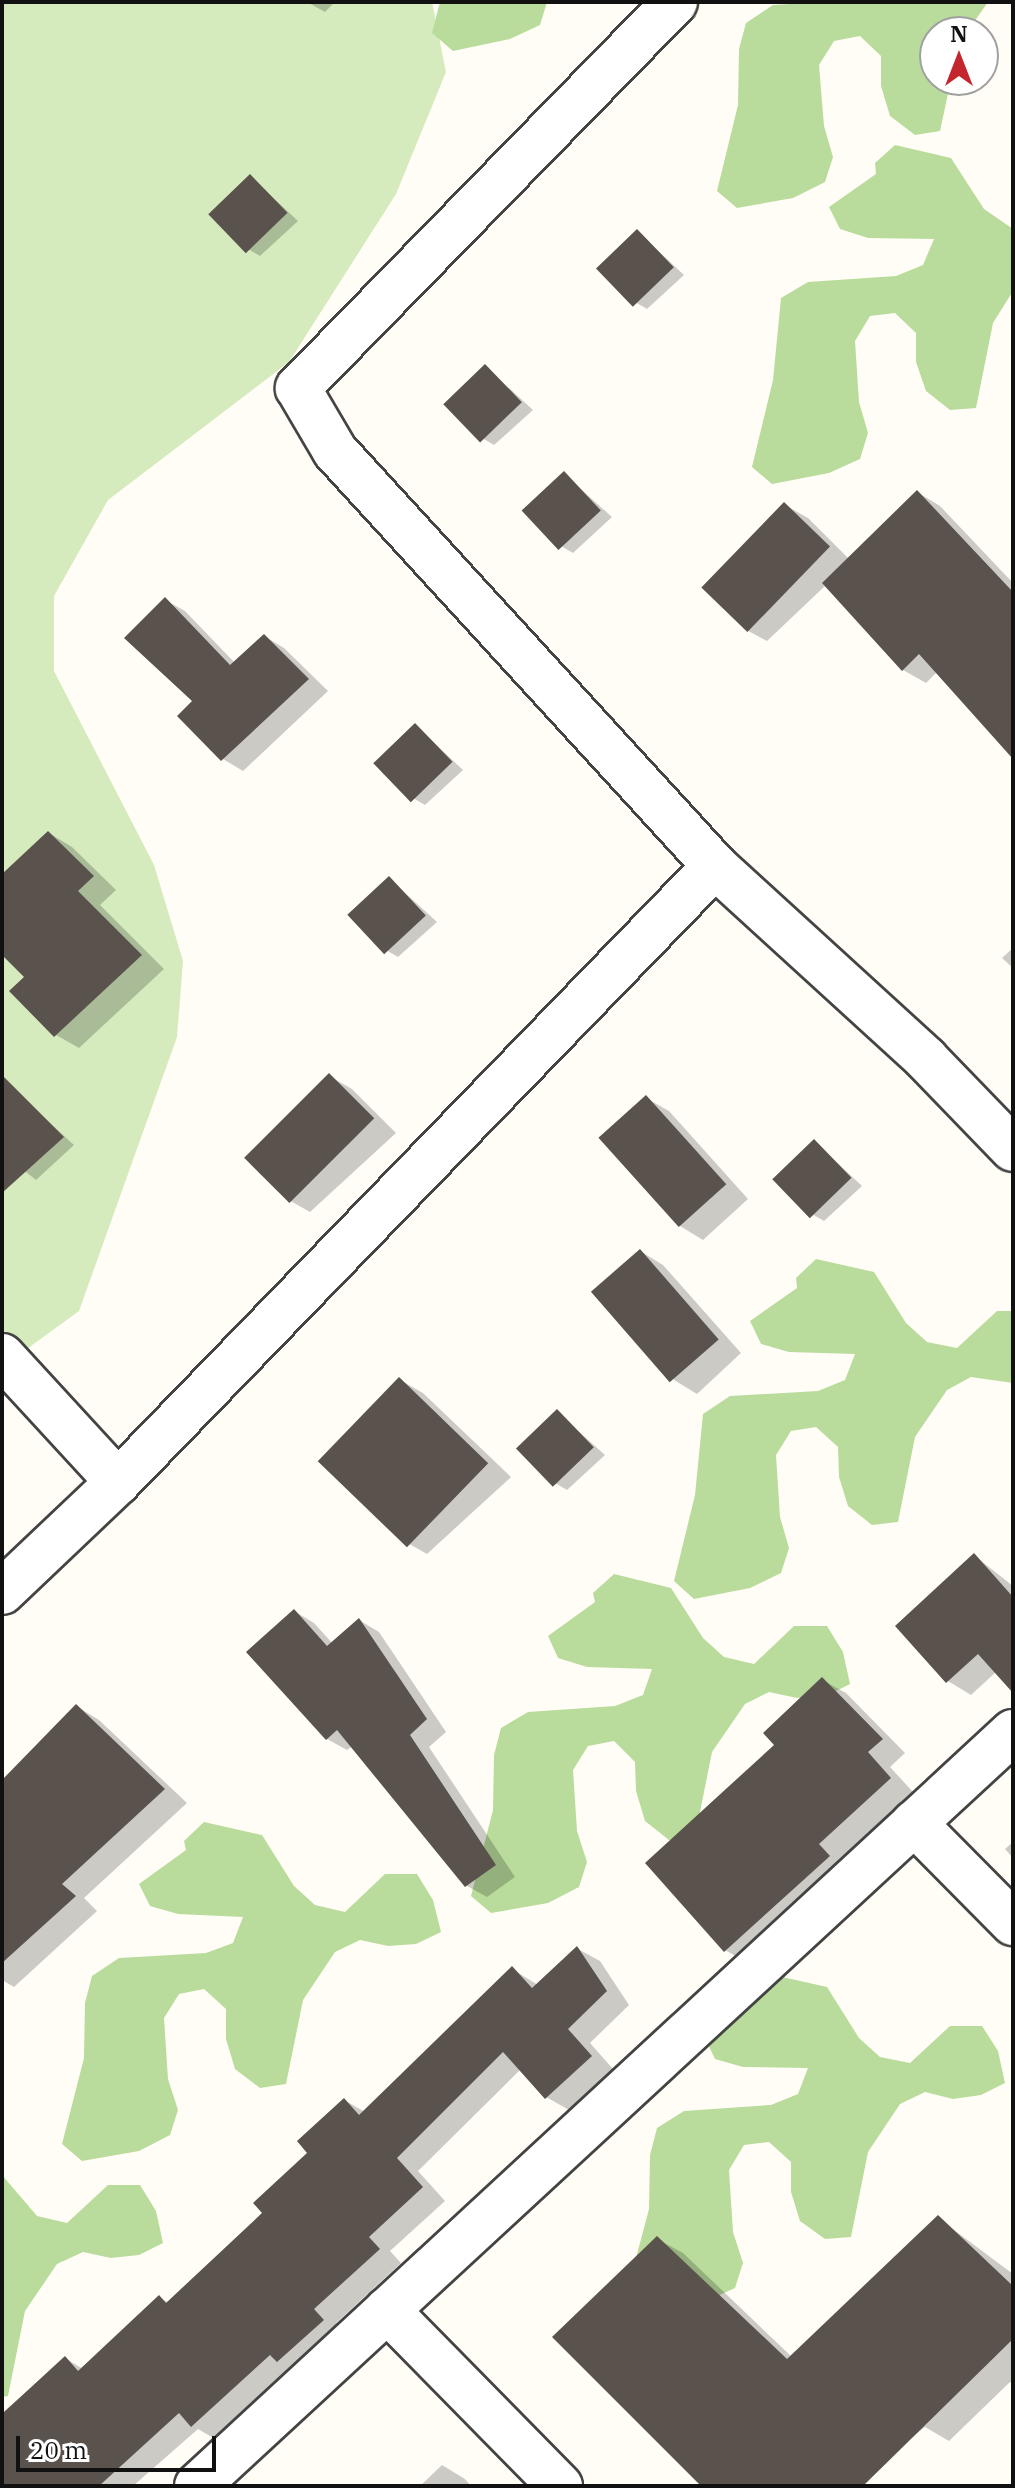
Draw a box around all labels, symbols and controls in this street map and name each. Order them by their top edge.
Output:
north arrow [919,16,999,96]
text: N [950,19,968,48]
scale bar [20,2420,220,2470]
text: 20 m [30,2434,87,2466]

